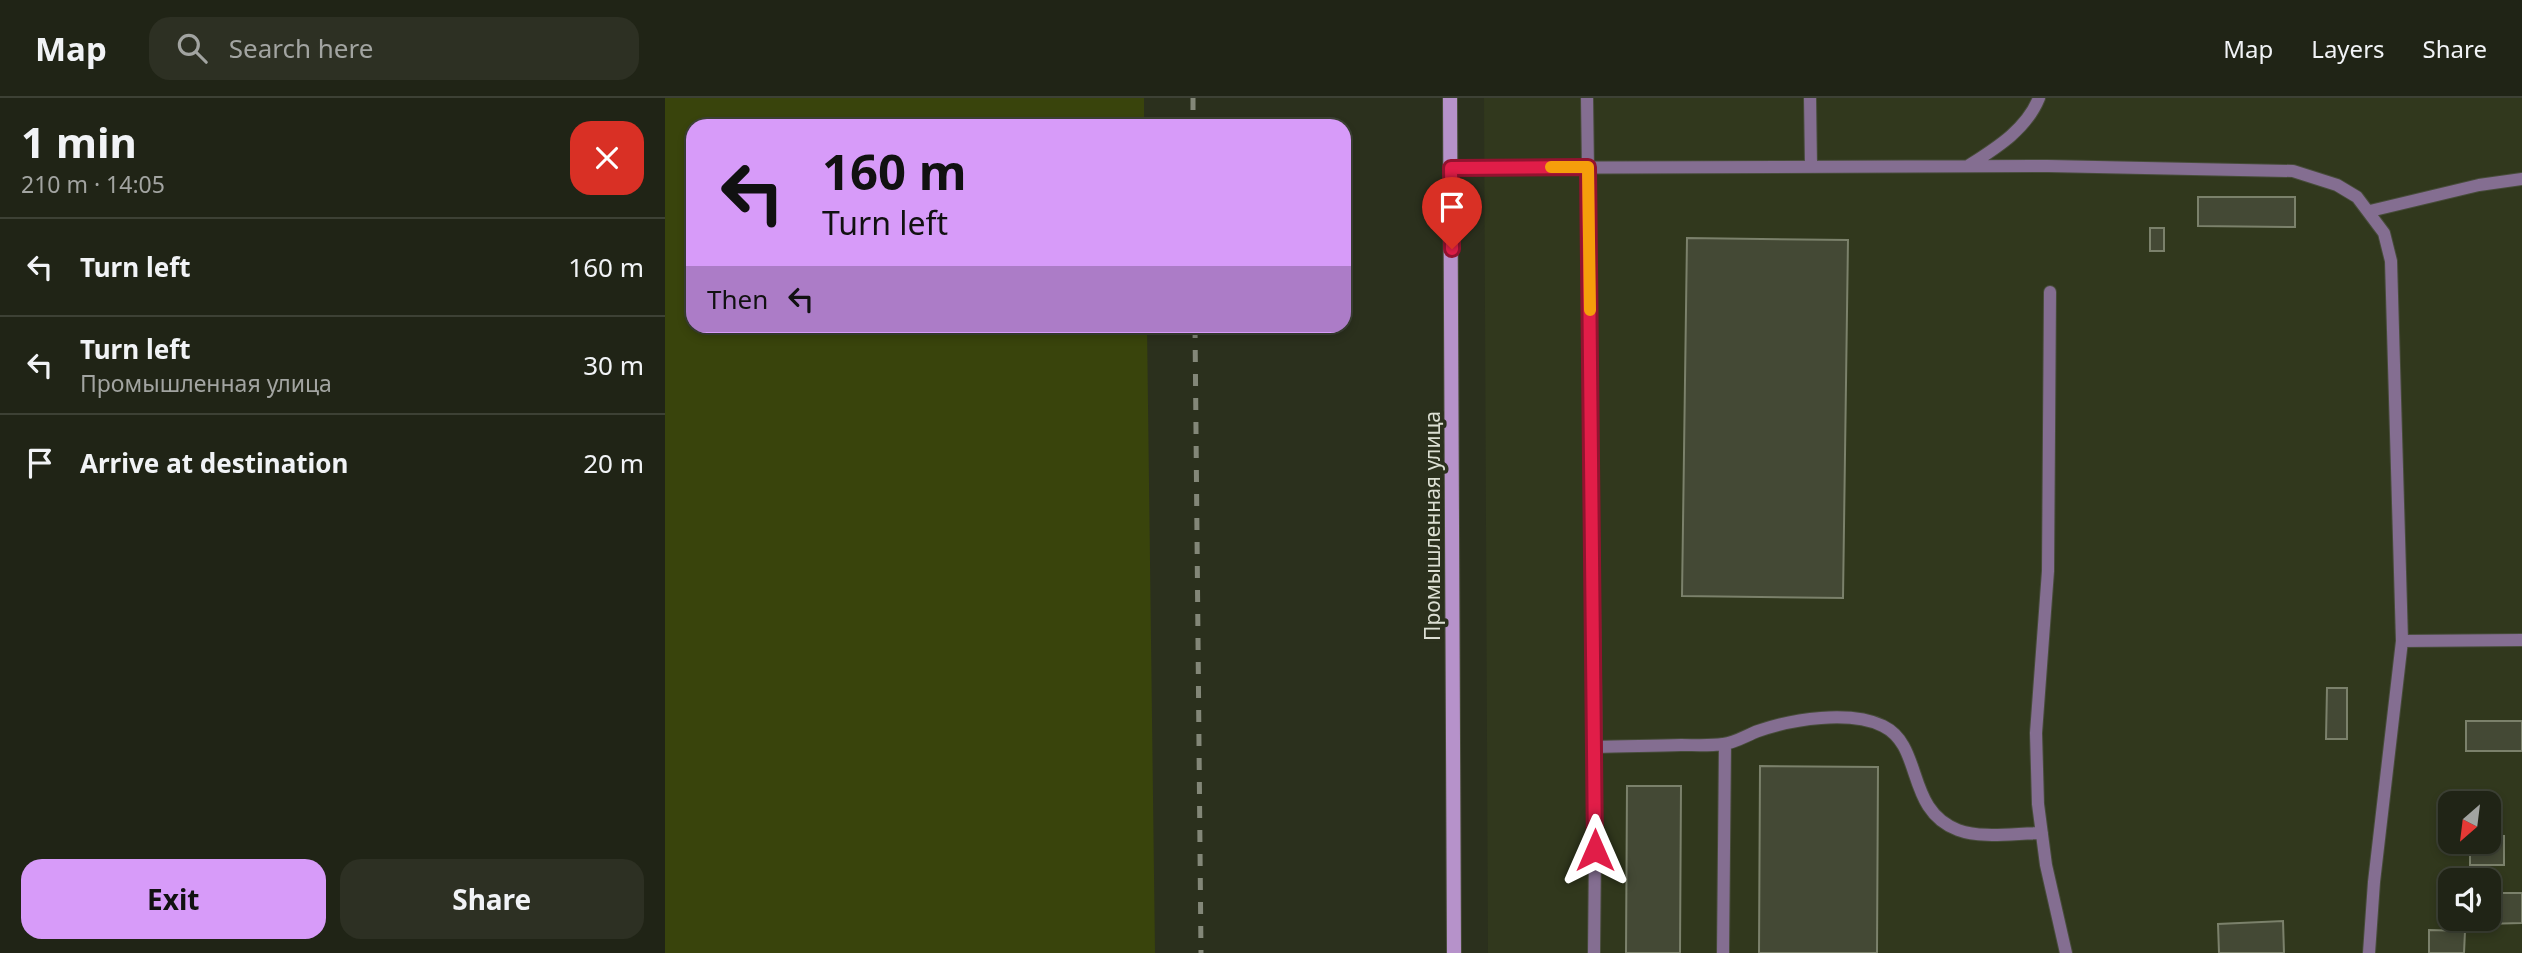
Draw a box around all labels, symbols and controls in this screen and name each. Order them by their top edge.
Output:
search box [149,17,639,80]
text: Map [35,26,107,71]
icon: search [173,29,211,67]
text: Search here [229,30,373,66]
text: Map [2223,32,2273,65]
text: Layers [2311,32,2385,65]
text: Share [2423,32,2487,65]
text: 1 min [21,113,137,170]
button: close [570,121,644,195]
text: 160 m [822,138,967,204]
icon: left [707,147,798,238]
text: 210 m · 14:05 [21,168,165,200]
pin [1422,177,1482,249]
icon: arrive [1433,188,1471,226]
text: Turn left [822,201,948,244]
icon: left [21,248,59,286]
text: Turn left [80,249,191,285]
text: 160 m [568,249,644,285]
icon: left [782,280,820,318]
text: Then [707,281,768,317]
text: Turn left [80,331,191,367]
icon: left [21,346,59,384]
text: 30 m [583,347,644,383]
text: Промышленная улица [80,367,332,399]
street label: Промышленная улица [1418,411,1446,641]
icon: arrive [21,444,59,482]
text: Arrive at destination [80,445,349,481]
text: 20 m [583,445,644,481]
north arrow [2438,791,2501,854]
map controls [2438,791,2501,931]
position arrow [1558,813,1632,887]
button: Exit [21,859,326,939]
button: Share [340,859,644,939]
button: sound [2438,868,2501,931]

